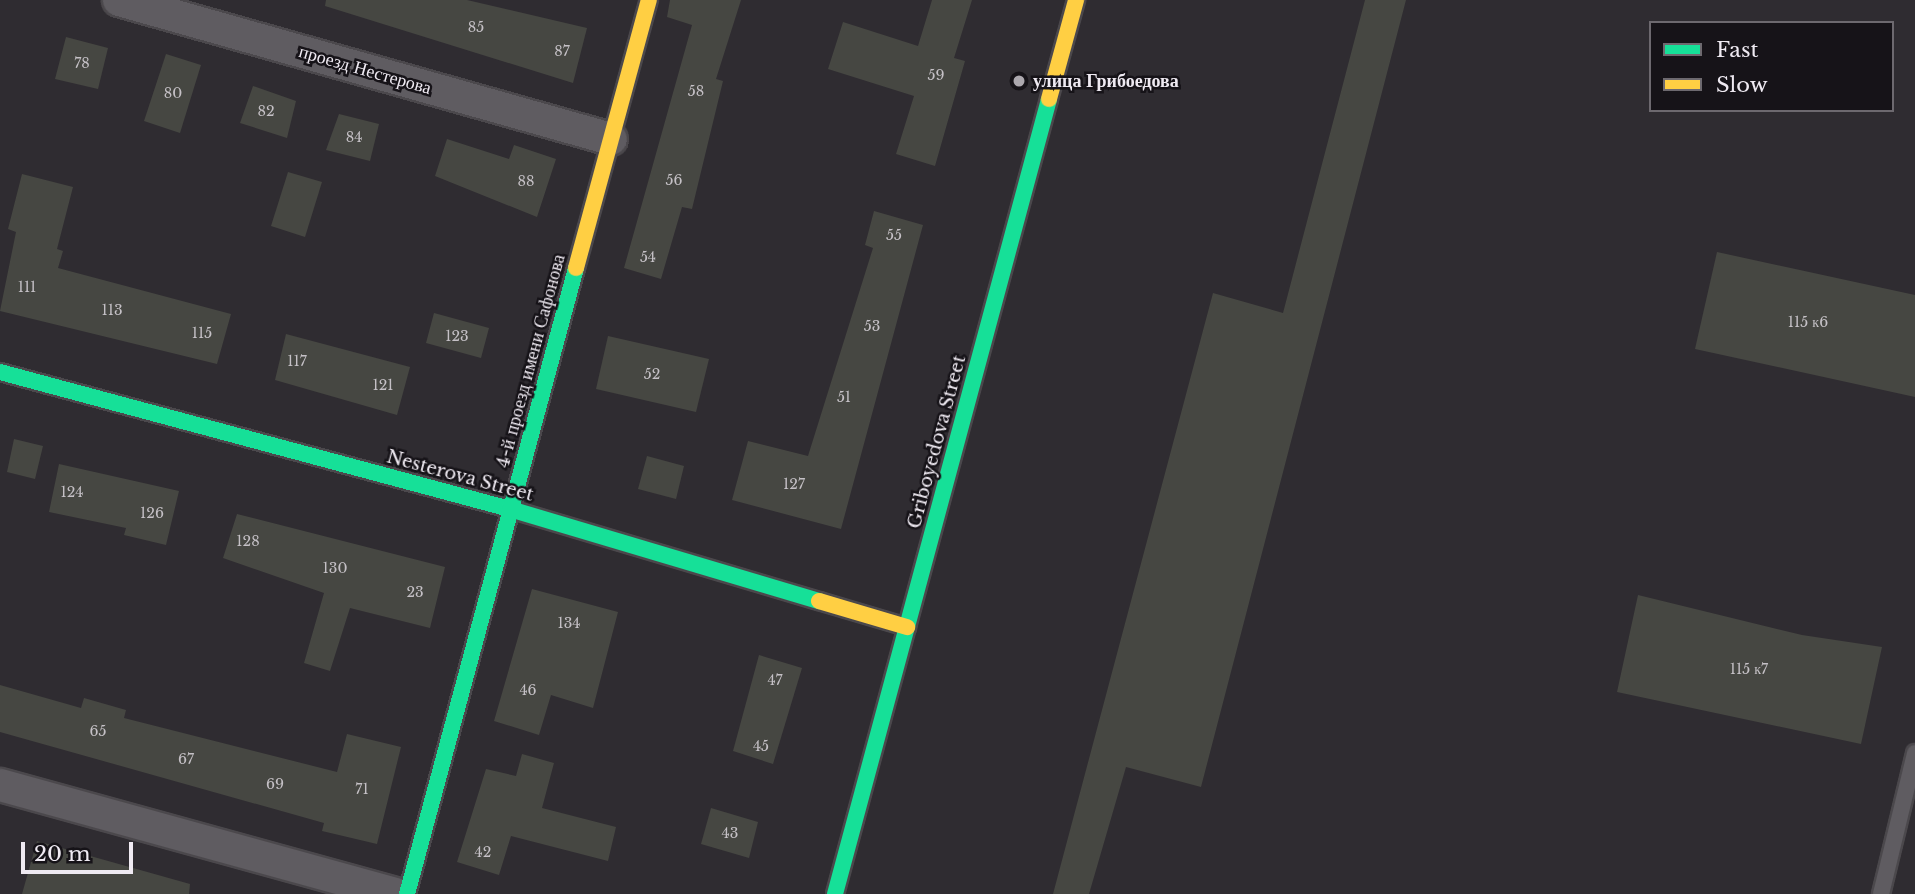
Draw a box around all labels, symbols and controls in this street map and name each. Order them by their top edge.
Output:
house number: 85 [468,19,484,35]
legend [1649,21,1894,112]
text: Fast [1716,37,1758,63]
street label: проезд Нестерова [296,41,434,99]
house number: 87 [554,43,570,59]
house number: 78 [74,55,90,71]
house number: 59 [928,67,944,83]
place label: улица Грибоедова [1033,70,1179,92]
text: Slow [1716,72,1768,98]
marker: улица Грибоедова [1011,73,1027,89]
house number: 58 [688,83,704,99]
house number: 80 [164,85,182,101]
house number: 82 [257,103,275,119]
house number: 84 [346,129,362,145]
house number: 56 [666,172,682,188]
house number: 88 [518,173,534,189]
house number: 55 [886,227,902,243]
house number: 54 [640,249,656,265]
street label: 4-й проезд имени Сафонова [492,252,570,470]
house number: 111 [18,279,36,295]
house number: 113 [101,302,123,318]
house number: 115 к6 [1788,314,1828,330]
house number: 53 [864,318,880,334]
house number: 115 [192,325,212,341]
house number: 123 [445,328,469,344]
house number: 117 [287,353,307,369]
street label: Griboyedova Street [903,353,971,531]
house number: 52 [644,366,660,382]
house number: 121 [372,377,394,393]
house number: 51 [837,389,851,405]
street label: Nesterova Street [384,446,536,506]
house number: 127 [783,476,805,492]
house number: 124 [60,484,84,500]
house number: 126 [140,505,164,521]
house number: 128 [236,533,260,549]
house number: 130 [323,560,347,576]
house number: 23 [406,584,424,600]
house number: 134 [557,615,581,631]
house number: 115 к7 [1730,661,1768,677]
house number: 47 [767,672,783,688]
house number: 46 [519,682,537,698]
house number: 65 [90,723,106,739]
house number: 45 [753,738,769,754]
house number: 67 [178,751,194,767]
house number: 69 [266,776,284,792]
house number: 71 [355,781,369,797]
house number: 43 [722,825,738,841]
scale bar [24,828,136,872]
text: 20 m [34,841,91,867]
house number: 42 [475,844,491,860]

